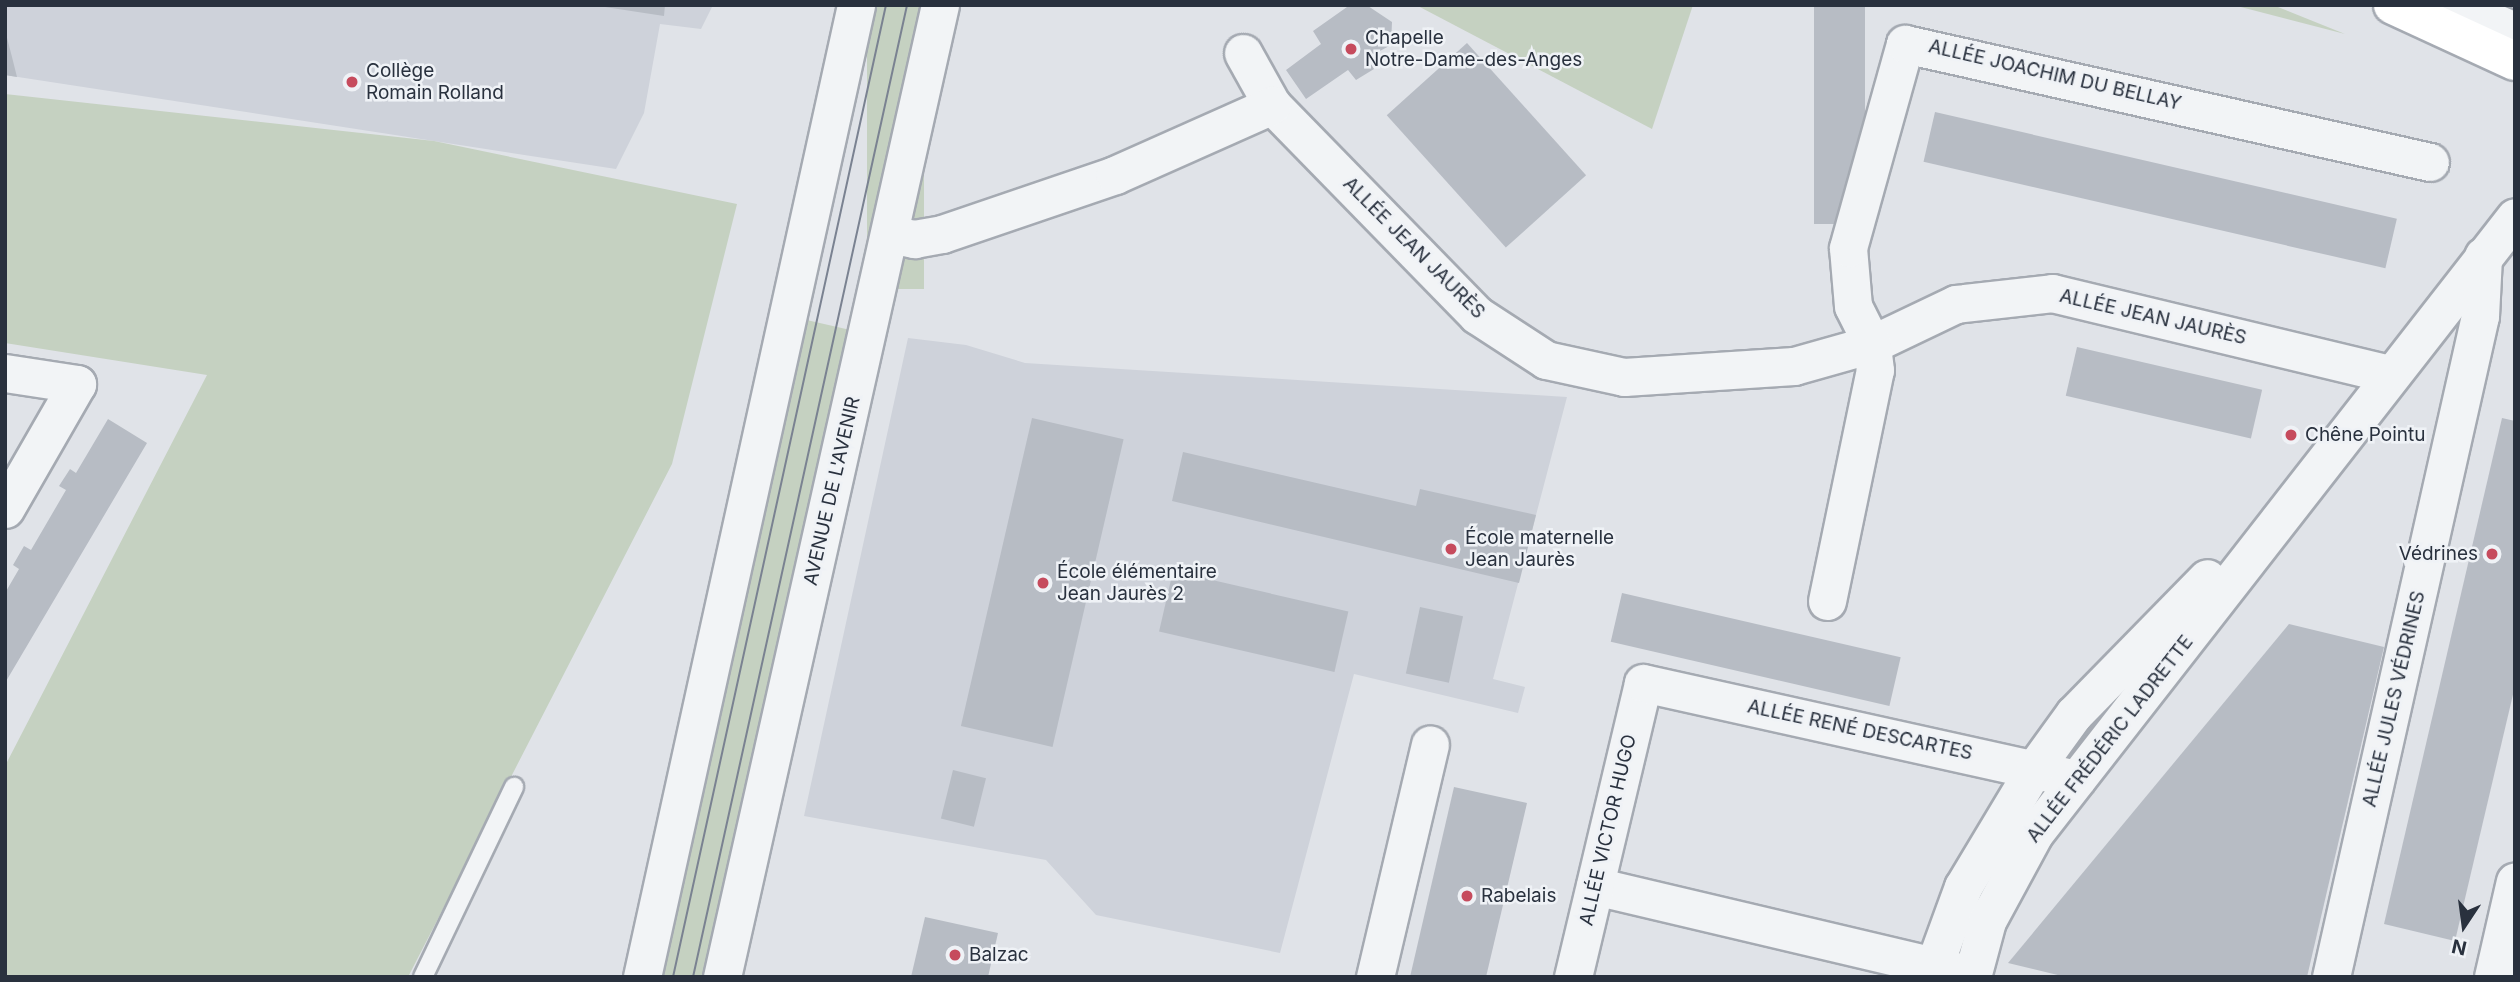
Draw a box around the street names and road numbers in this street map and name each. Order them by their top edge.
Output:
street label: ALLÉE JOACHIM DU BELLAY [1926,35,2184,115]
street label: ALLÉE JEAN JAURÈS [1338,172,1490,324]
street label: ALLÉE JEAN JAURÈS [2057,284,2249,350]
street label: AVENUE DE L'AVENIR [799,394,865,588]
street label: ALLÉE JULES VÉDRINES [2358,589,2430,809]
street label: ALLÉE FRÉDÉRIC LADRETTE [2022,631,2198,847]
street label: ALLÉE RENÉ DESCARTES [1745,695,1975,765]
street label: ALLÉE VICTOR HUGO [1575,732,1641,928]

